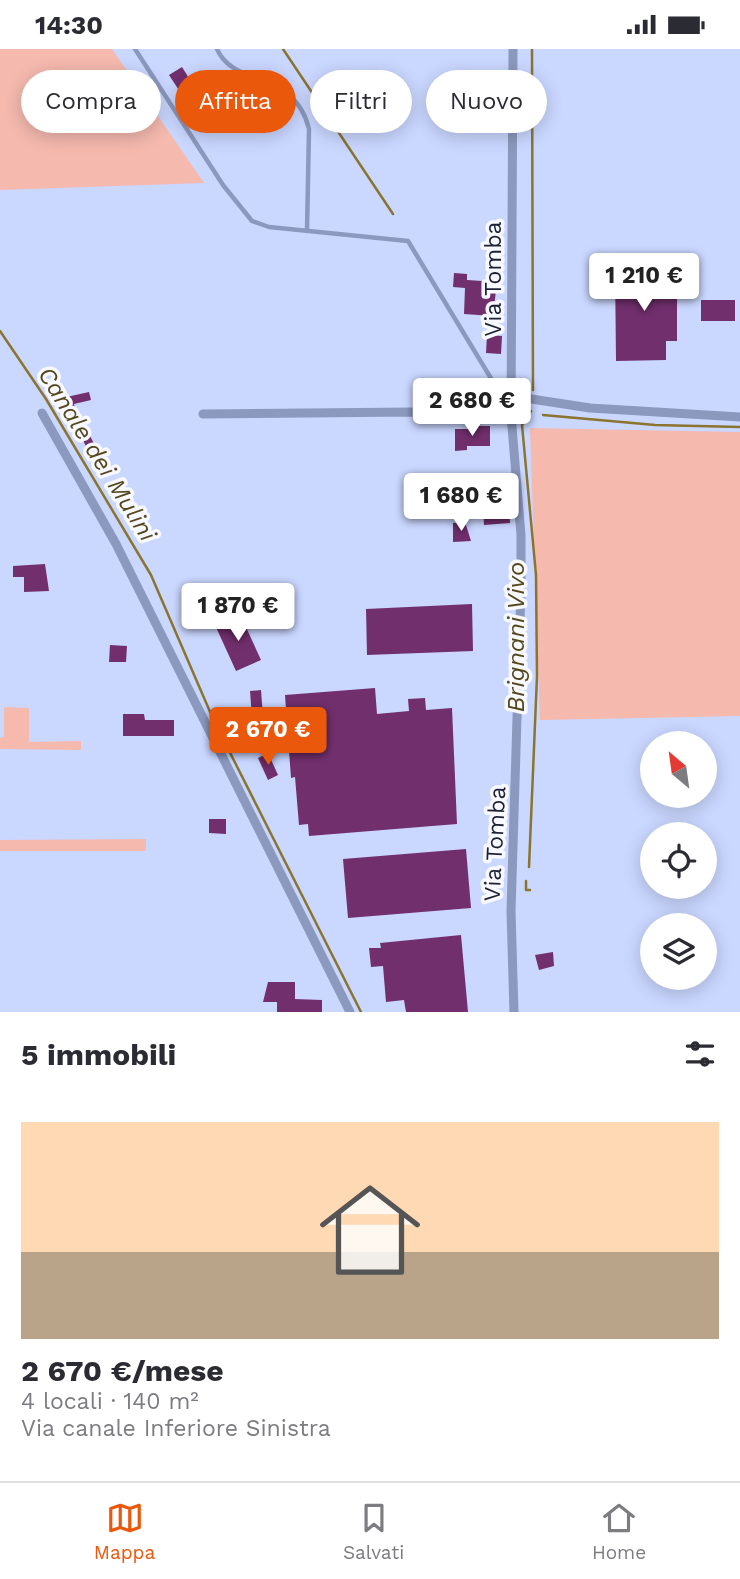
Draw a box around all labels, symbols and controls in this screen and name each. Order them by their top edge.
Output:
text: 14:30 [35,10,103,40]
chip: Compra [21,70,161,133]
chip: Affitta [175,70,296,133]
chip: Filtri [310,70,412,133]
chip: Nuovo [426,70,547,133]
street label: Via Tomba [480,221,507,337]
pin: 1 210 € [579,253,709,313]
text: 1 210 € [605,262,683,289]
water label: Canale dei Mulini [32,362,162,547]
pin: 2 680 € [407,379,537,438]
text: 2 680 € [429,387,515,414]
pin: 1 680 € [396,473,526,533]
text: 1 680 € [420,482,502,509]
water label: Brignani Vivo [502,562,530,712]
pin: 1 870 € [173,583,303,643]
text: 1 870 € [197,592,279,619]
pin: 2 670 € [203,707,333,767]
text: 2 670 € [226,716,310,743]
north arrow [640,731,718,809]
map controls [640,731,717,990]
street label: Via Tomba [479,786,511,902]
button: locate [640,822,717,899]
button: layers [640,913,717,990]
icon: filters [681,1035,719,1073]
text: 5 immobili [21,1037,176,1072]
icon: home [307,1167,433,1293]
text: 2 670 €/mese [21,1353,224,1388]
text: 4 locali · 140 m² [21,1388,199,1415]
text: Via canale Inferiore Sinistra [21,1415,331,1442]
tab: Mappa [94,1499,155,1564]
tab: Salvati [343,1499,404,1564]
tab: Home [592,1499,646,1564]

